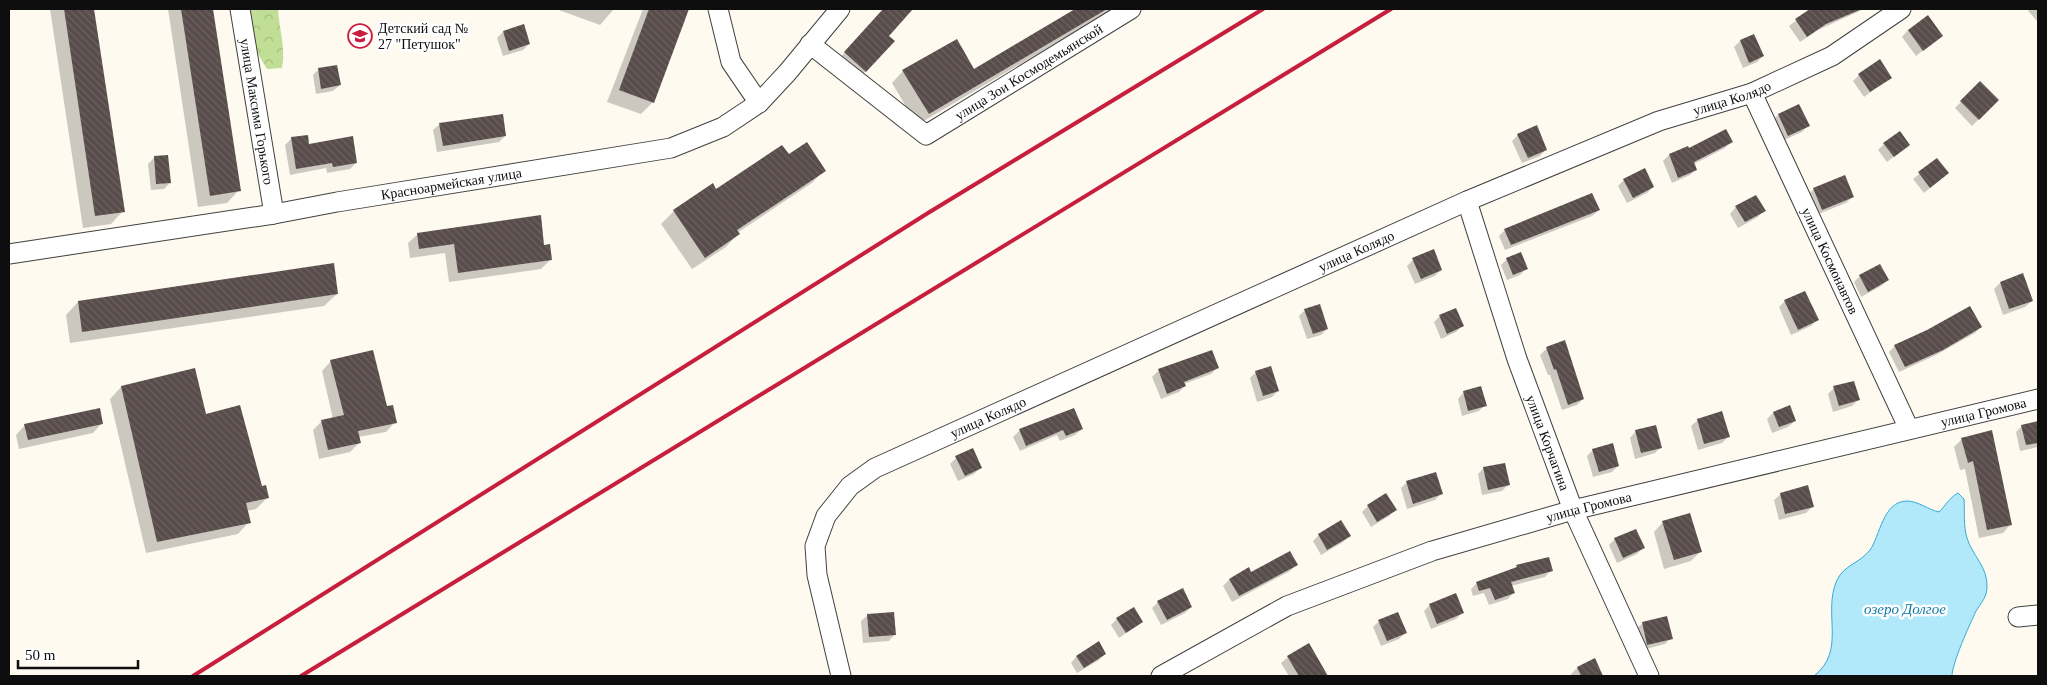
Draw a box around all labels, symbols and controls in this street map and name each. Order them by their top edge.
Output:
place label: Детский сад № 27 "Петушок" [378,21,468,52]
street label: улица Зои Космодемьянской [952,21,1106,123]
school or university icon: Детский сад № 27 "Петушок" [347,23,373,49]
street label: улица Максима Горького [237,37,277,186]
street label: улица Колядо [1691,78,1773,118]
street label: Красноармейская улица [380,165,524,202]
street label: улица Космонавтов [1799,205,1862,317]
street label: улица Колядо [1316,227,1396,274]
street label: улица Корчагина [1524,393,1573,493]
street label: улица Колядо [948,394,1028,441]
street label: улица Громова [1939,394,2029,429]
street label: улица Громова [1544,489,1634,525]
water label: озеро Долгое [1864,601,1946,617]
scale bar [18,638,138,670]
text: 50 m [25,647,56,663]

